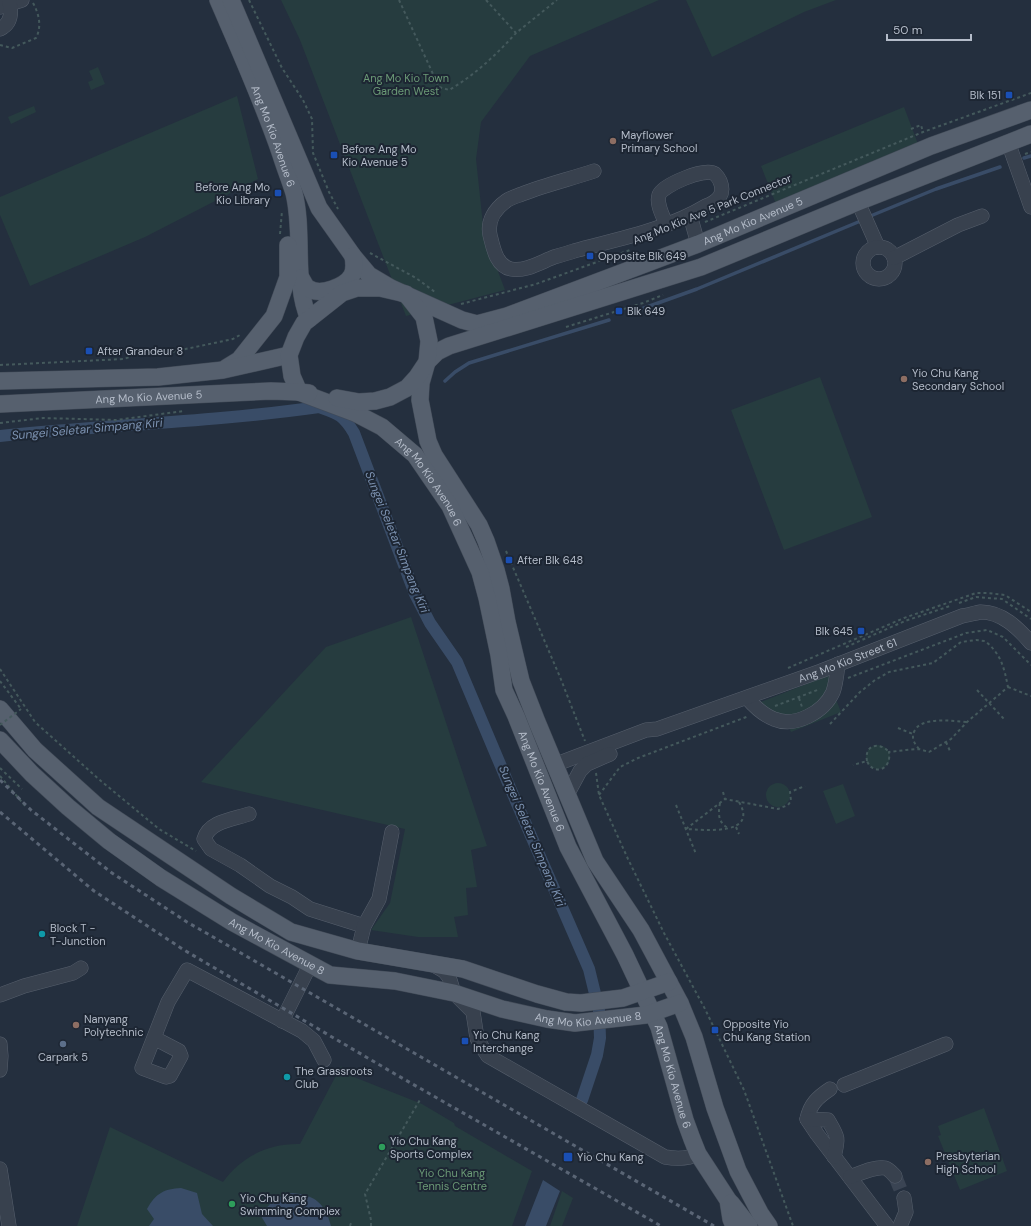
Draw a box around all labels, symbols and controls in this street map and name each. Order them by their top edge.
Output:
scale bar [887,16,971,42]
text: 50 m [893,22,922,38]
park label: Ang Mo Kio Town Garden West [363,71,449,98]
street label: Ang Mo Kio Avenue 6 [248,83,299,189]
place label: Blk 151 [970,88,1001,102]
marker: Blk 151 [1004,90,1014,100]
place label: Mayflower Primary School [621,128,697,155]
marker: Mayflower Primary School [608,136,618,146]
place label: Before Ang Mo Kio Avenue 5 [342,142,416,169]
marker: Before Ang Mo Kio Avenue 5 [329,150,339,160]
street label: Ang Mo Kio Ave 5 Park Connector [631,171,793,247]
place label: Before Ang Mo Kio Library [196,180,270,207]
marker: Before Ang Mo Kio Library [273,188,283,198]
street label: Ang Mo Kio Avenue 5 [701,194,805,248]
place label: Opposite Blk 649 [598,249,686,263]
marker: Opposite Blk 649 [585,251,595,261]
place label: Blk 649 [627,304,665,318]
marker: Blk 649 [614,306,624,316]
place label: After Grandeur 8 [97,344,183,358]
marker: After Grandeur 8 [84,346,94,356]
place label: Yio Chu Kang Secondary School [912,366,1004,393]
marker: Yio Chu Kang Secondary School [899,374,909,384]
street label: Ang Mo Kio Avenue 5 [95,387,203,406]
water label: Sungei Seletar Simpang Kiri [11,414,164,444]
street label: Ang Mo Kio Avenue 6 [392,434,465,528]
water label: Sungei Seletar Simpang Kiri [361,469,433,616]
place label: After Blk 648 [517,553,583,567]
marker: After Blk 648 [504,555,514,565]
place label: Blk 645 [815,624,853,638]
marker: Blk 645 [856,626,866,636]
street label: Ang Mo Kio Street 61 [796,635,899,685]
street label: Ang Mo Kio Avenue 6 [516,729,568,834]
water label: Sungei Seletar Simpang Kiri [495,763,569,910]
street label: Ang Mo Kio Avenue 8 [226,915,327,978]
place label: Block T - T-Junction [50,921,106,948]
marker: Block T - T-Junction [37,929,47,939]
street label: Ang Mo Kio Avenue 8 [534,1009,642,1030]
place label: Nanyang Polytechnic [84,1012,143,1039]
place label: Opposite Yio Chu Kang Station [723,1017,810,1044]
marker: Nanyang Polytechnic [71,1020,81,1030]
street label: Ang Mo Kio Avenue 6 [652,1023,694,1130]
marker: Opposite Yio Chu Kang Station [710,1025,720,1035]
place label: Yio Chu Kang Interchange [473,1028,540,1055]
marker: Yio Chu Kang Interchange [460,1036,470,1046]
marker: Carpark 5 [58,1039,68,1049]
place label: Carpark 5 [38,1050,88,1064]
place label: The Grassroots Club [295,1064,373,1091]
marker: The Grassroots Club [282,1072,292,1082]
place label: Yio Chu Kang Sports Complex [390,1134,472,1161]
marker: Yio Chu Kang Sports Complex [377,1142,387,1152]
place label: Presbyterian High School [936,1149,1000,1176]
place label: Yio Chu Kang [577,1150,644,1164]
marker: Yio Chu Kang [562,1151,574,1163]
marker: Presbyterian High School [923,1157,933,1167]
park label: Yio Chu Kang Tennis Centre [417,1166,487,1193]
place label: Yio Chu Kang Swimming Complex [240,1191,341,1218]
marker: Yio Chu Kang Swimming Complex [227,1199,237,1209]

